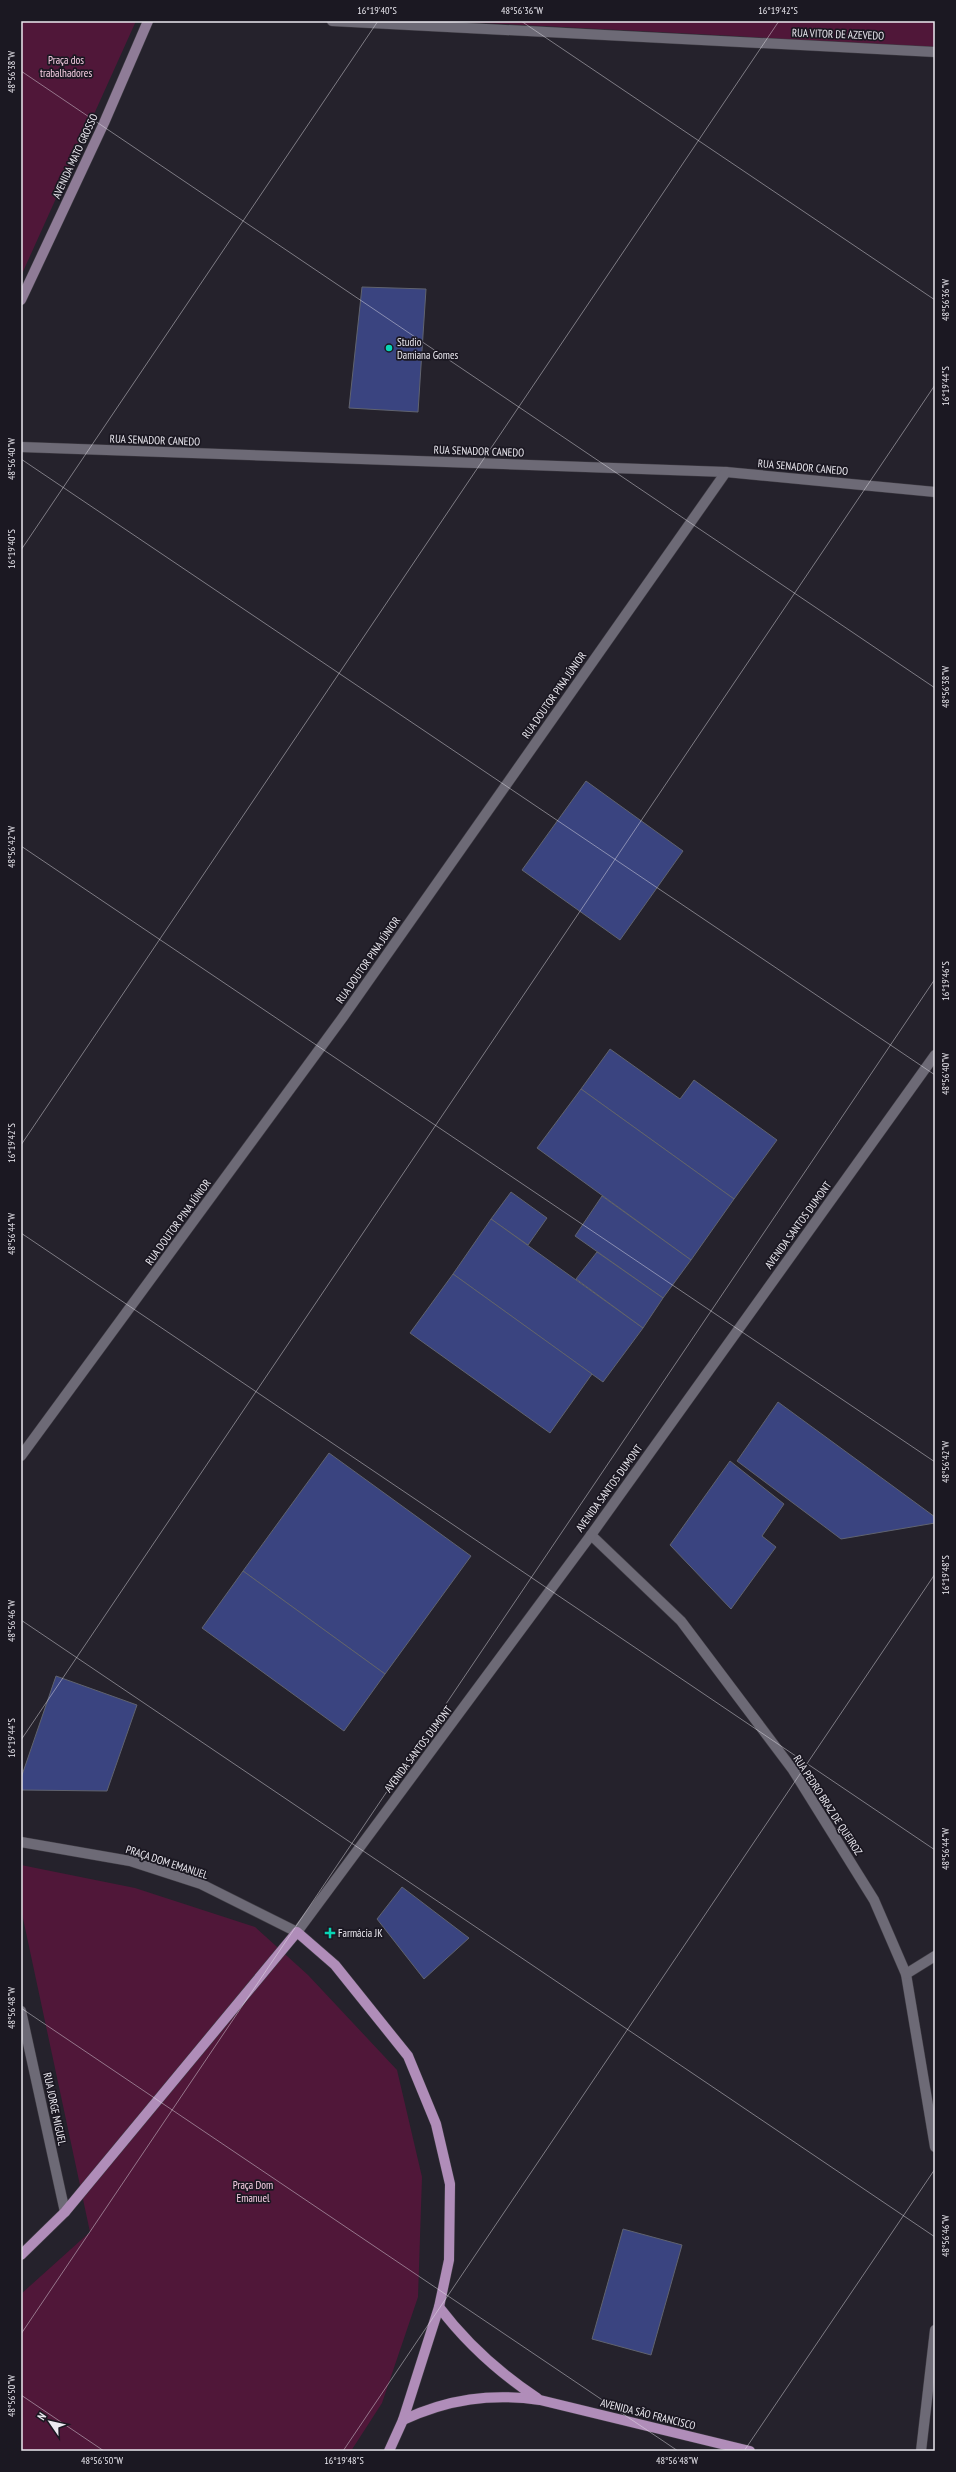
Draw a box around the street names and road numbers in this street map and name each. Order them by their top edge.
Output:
street label: RUA VITOR DE AZEVEDO [792,25,884,43]
street label: AVENIDA MATO GROSSO [49,111,101,201]
street label: RUA SENADOR CANEDO [109,431,201,449]
street label: RUA SENADOR CANEDO [433,442,525,460]
street label: RUA SENADOR CANEDO [757,456,849,478]
street label: RUA DOUTOR PINA JÚNIOR [519,649,589,741]
street label: RUA DOUTOR PINA JÚNIOR [333,914,403,1006]
street label: RUA DOUTOR PINA JÚNIOR [142,1176,214,1268]
street label: AVENIDA SANTOS DUMONT [762,1179,834,1271]
street label: AVENIDA SANTOS DUMONT [573,1442,645,1534]
street label: AVENIDA SANTOS DUMONT [381,1703,455,1795]
street label: RUA PEDRO BRAZ DE QUEIROZ [790,1752,866,1858]
street label: PRAÇA DOM EMANUEL [124,1842,210,1882]
street label: RUA JORGE MIGUEL [40,2071,70,2147]
street label: AVENIDA SÃO FRANCISCO [599,2395,697,2433]

